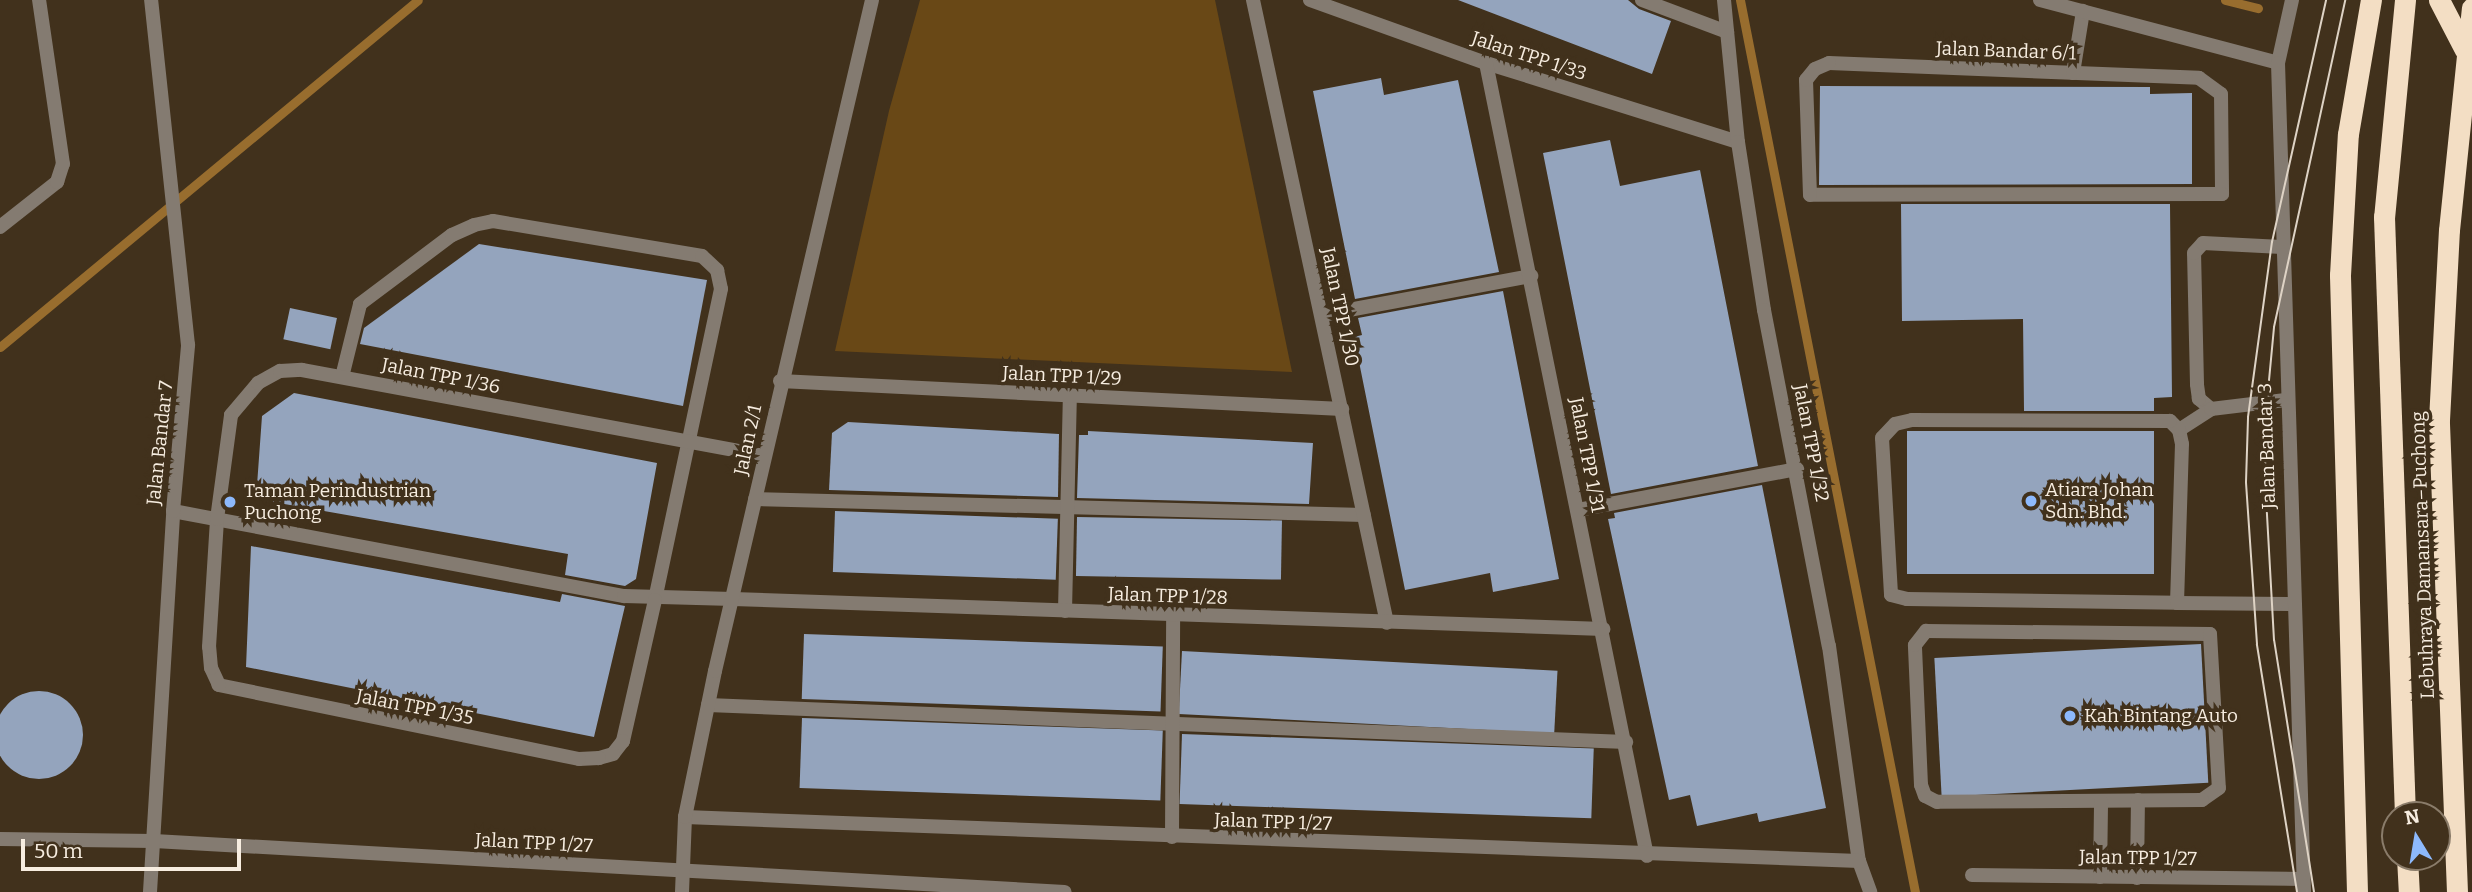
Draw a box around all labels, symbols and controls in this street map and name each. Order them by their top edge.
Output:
street label: Jalan TPP 1/33 [1469,27,1589,85]
street label: Jalan Bandar 6/1 [1935,37,2077,65]
street label: Jalan TPP 1/30 [1316,245,1364,369]
street label: Jalan TPP 1/36 [380,353,502,399]
street label: Jalan TPP 1/29 [1002,361,1122,391]
street label: Jalan Bandar 7 [142,380,178,506]
street label: Jalan TPP 1/32 [1788,382,1834,504]
street label: Jalan Bandar 3 [2253,382,2281,510]
street label: Jalan TPP 1/31 [1565,396,1609,514]
street label: Jalan 2/1 [729,403,767,477]
street label: Lebuhraya Damansara–Puchong [2407,411,2439,699]
place label: Atiara Johan Sdn. Bhd. [2045,479,2154,523]
place label: Taman Perindustrian Puchong [244,480,431,524]
marker: Atiara Johan Sdn. Bhd. [2023,493,2039,509]
marker: Taman Perindustrian Puchong [222,494,238,510]
street label: Jalan TPP 1/28 [1108,583,1228,609]
street label: Jalan TPP 1/35 [354,684,476,730]
place label: Kah Bintang Auto [2084,705,2238,727]
marker: Kah Bintang Auto [2062,708,2078,724]
north arrow [2381,801,2451,871]
text: N [2403,804,2422,830]
street label: Jalan TPP 1/27 [1214,809,1332,835]
scale bar [24,826,245,870]
street label: Jalan TPP 1/27 [475,829,593,857]
text: 50 m [34,838,83,864]
street label: Jalan TPP 1/27 [2079,846,2197,870]

